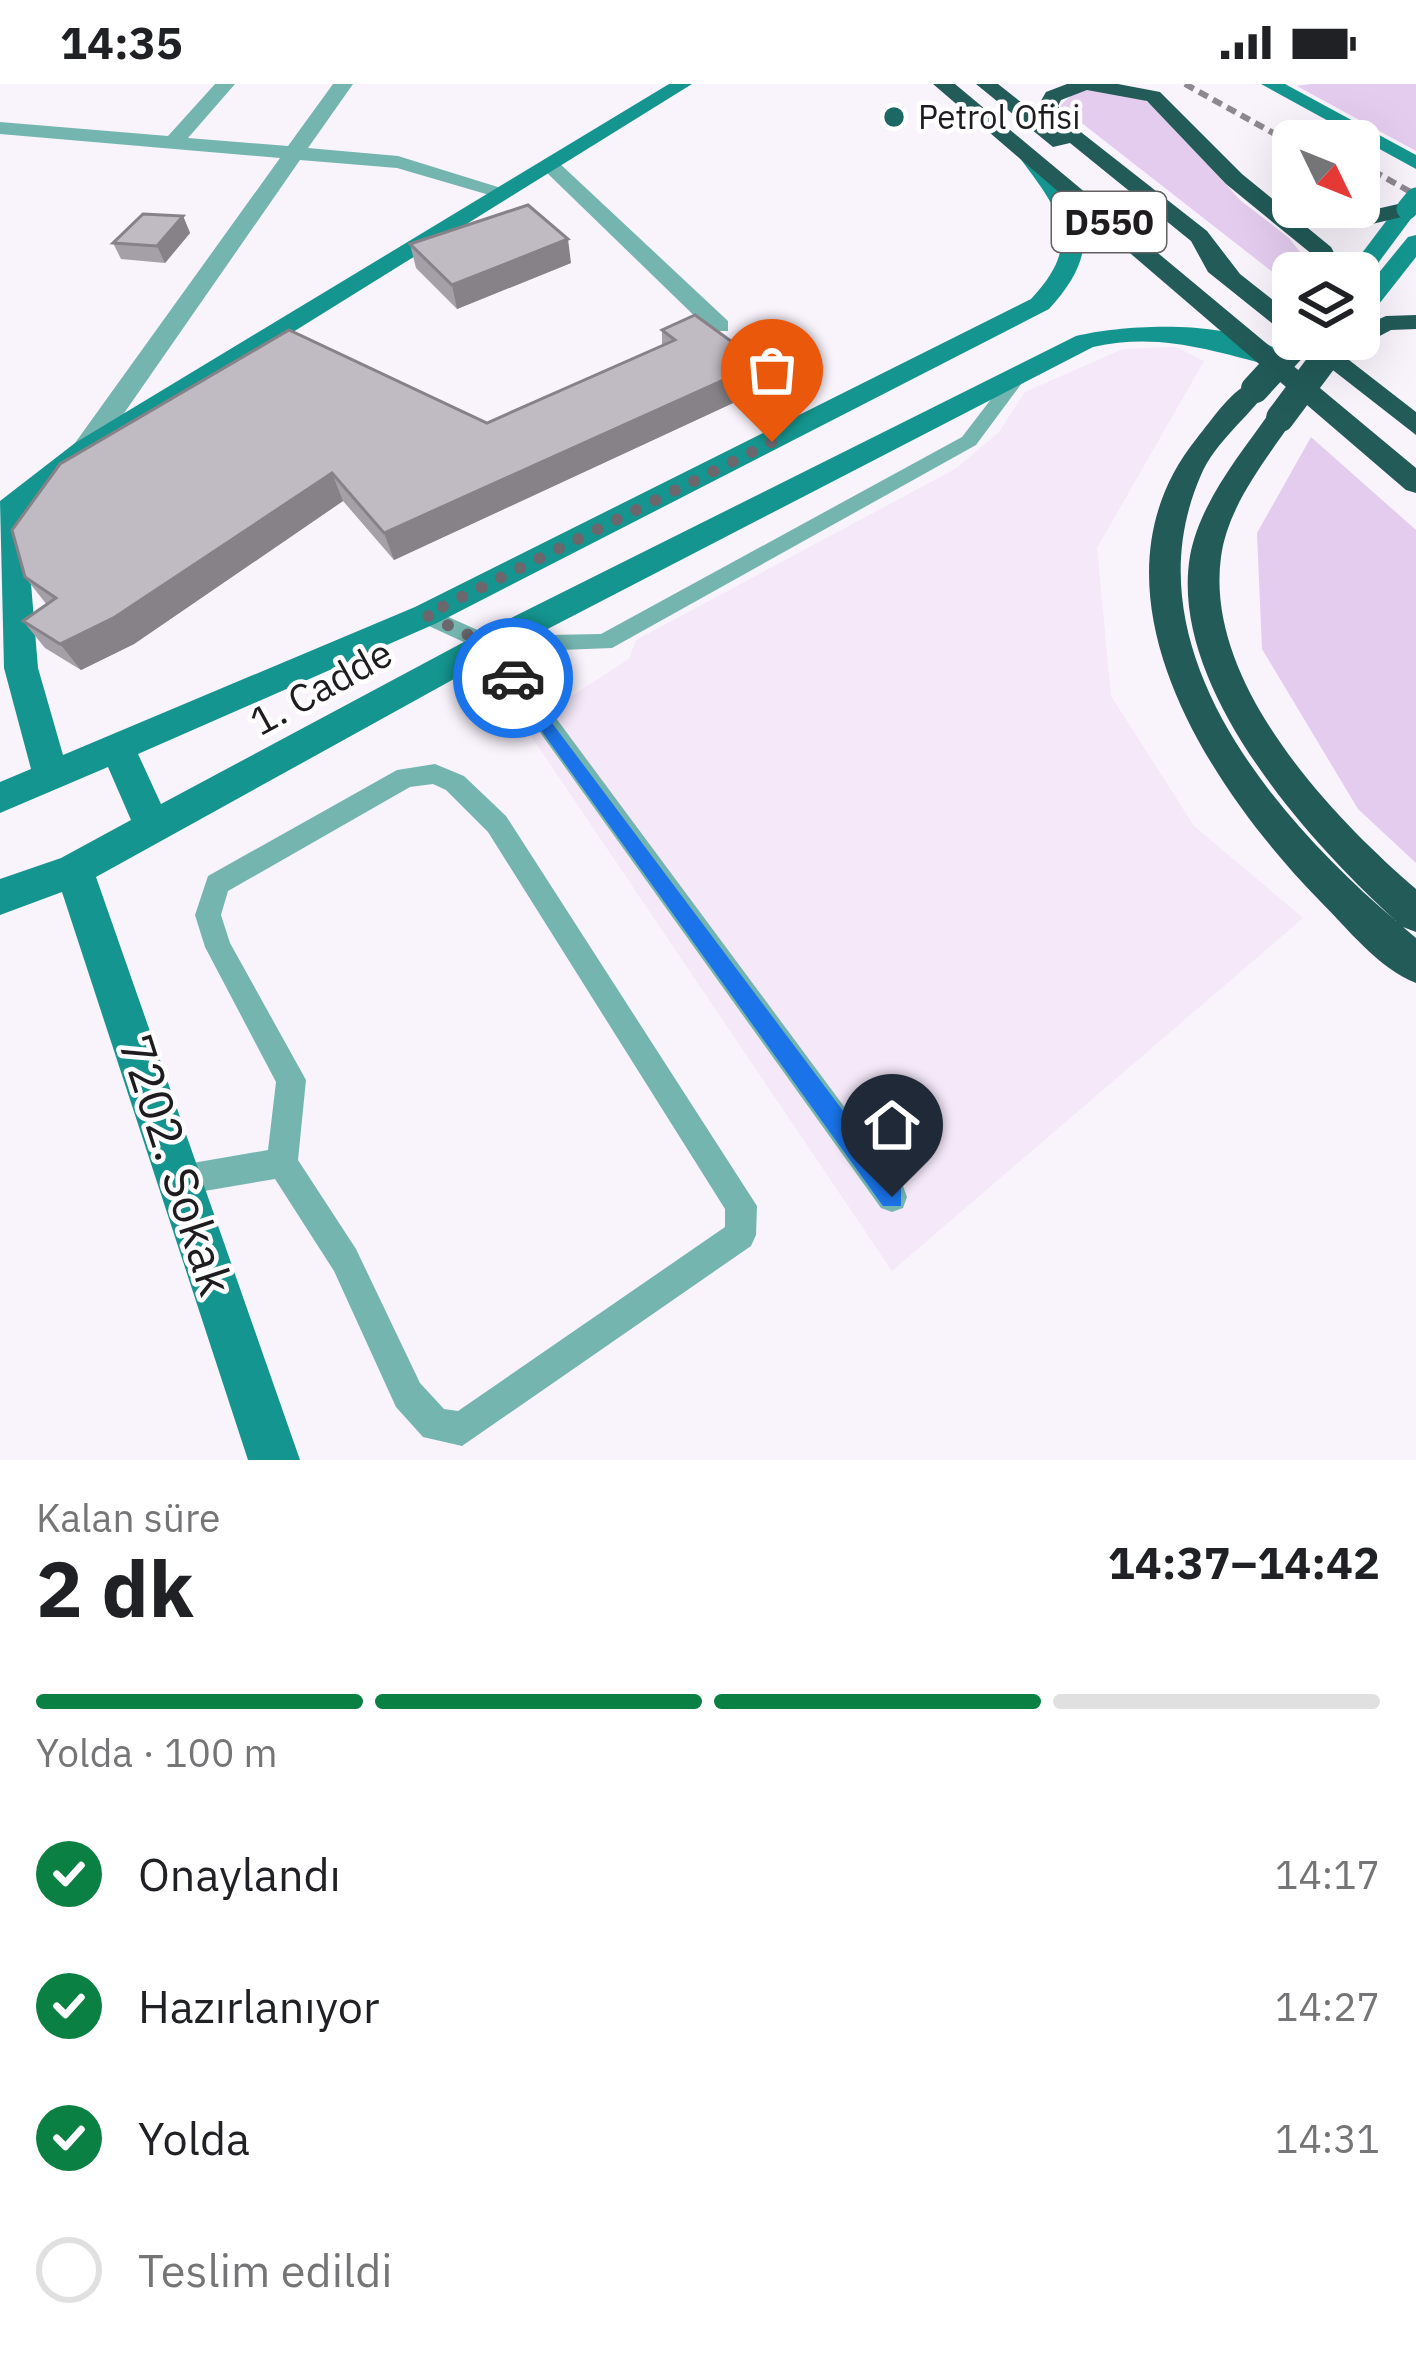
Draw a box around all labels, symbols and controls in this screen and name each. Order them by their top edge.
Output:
text: 14:35 [60,13,183,71]
place label: Petrol Ofisi [918,95,1081,138]
marker: Petrol Ofisi [881,104,907,130]
north arrow [1272,120,1380,228]
map controls [1272,120,1380,360]
road number: D550 [1052,192,1166,252]
button: layers [1272,252,1380,360]
pin [721,319,823,442]
icon: bag [739,337,805,403]
courier [453,618,573,738]
street label: 1. Cadde [241,627,401,746]
icon: car [480,645,546,711]
street label: 7202. Sokak [106,1027,248,1303]
pin [841,1074,943,1197]
icon: home [859,1092,925,1158]
text: Kalan süre [36,1492,220,1543]
text: 14:37–14:42 [1108,1533,1380,1591]
text: 2 dk [36,1537,194,1638]
text: Yolda · 100 m [36,1727,278,1778]
icon: check [36,1841,102,1907]
text: Onaylandı [138,1845,341,1903]
text: 14:17 [1275,1849,1380,1900]
icon: check [36,1973,102,2039]
text: Hazırlanıyor [138,1977,380,2035]
text: 14:27 [1275,1981,1380,2032]
icon: check [36,2105,102,2171]
text: Yolda [138,2109,250,2167]
text: 14:31 [1275,2113,1380,2164]
text: Teslim edildi [138,2241,392,2299]

